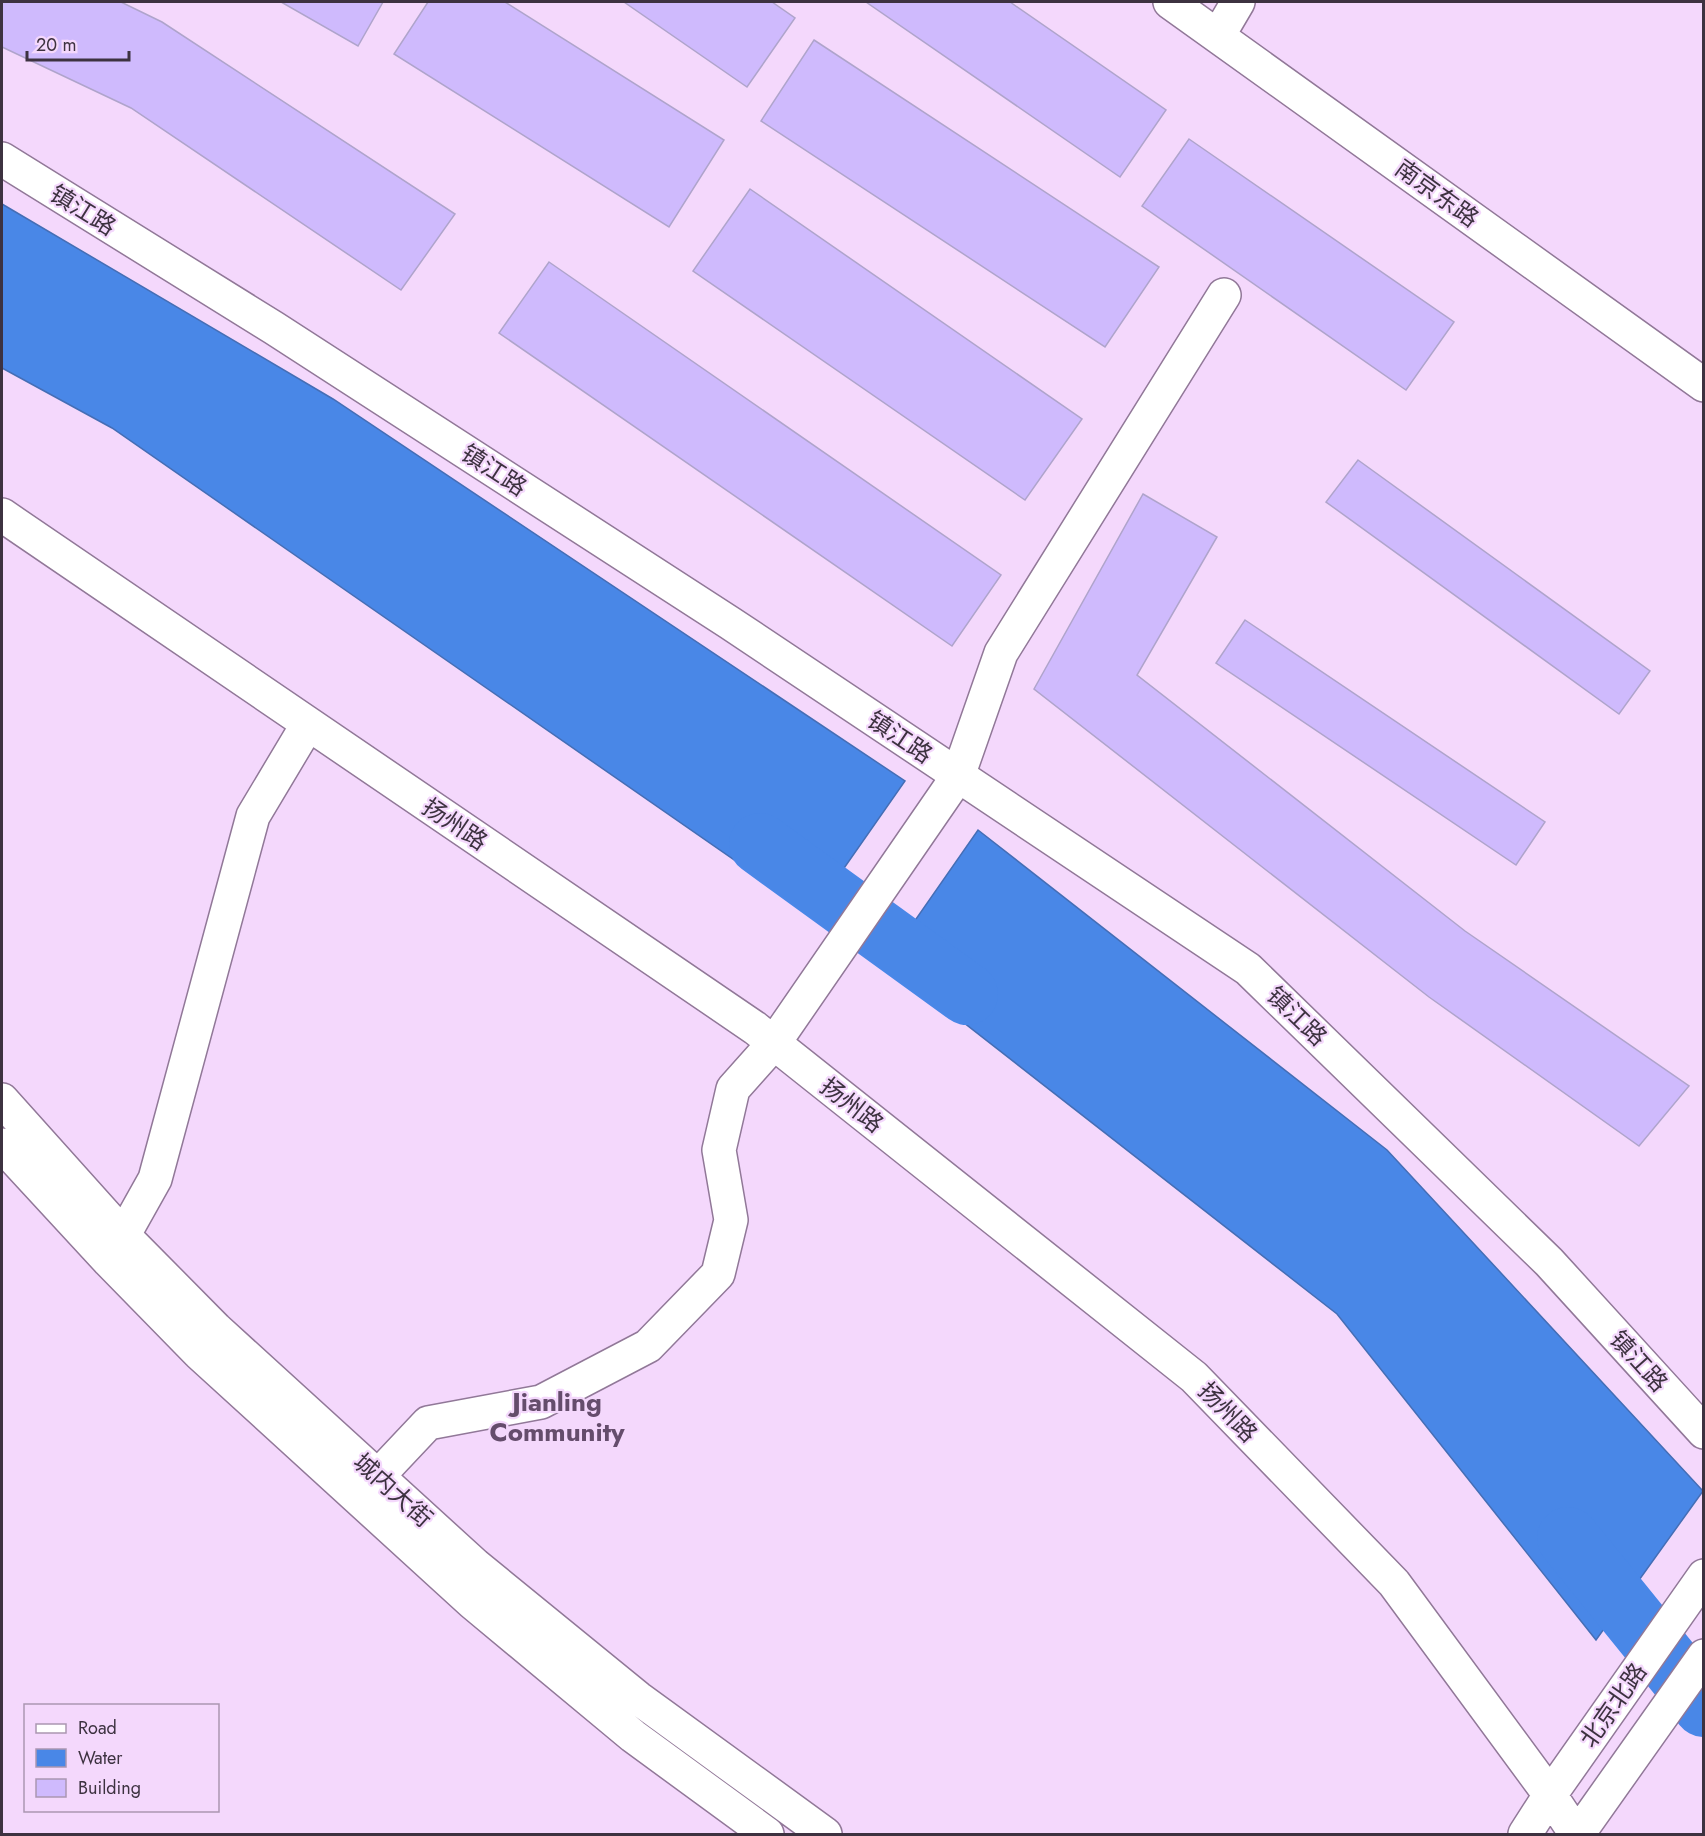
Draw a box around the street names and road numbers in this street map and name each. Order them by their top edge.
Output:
street label: 南京东路 [1388,151,1486,235]
street label: 镇江路 [43,176,123,244]
street label: 镇江路 [454,436,534,504]
street label: 镇江路 [860,702,940,772]
street label: 扬州路 [415,789,495,859]
street label: 镇江路 [1259,978,1335,1054]
street label: 扬州路 [813,1069,891,1141]
street label: 镇江路 [1602,1323,1676,1399]
street label: 扬州路 [1190,1374,1266,1450]
street label: 城内大街 [346,1445,440,1535]
street label: 北京北路 [1571,1656,1655,1754]

